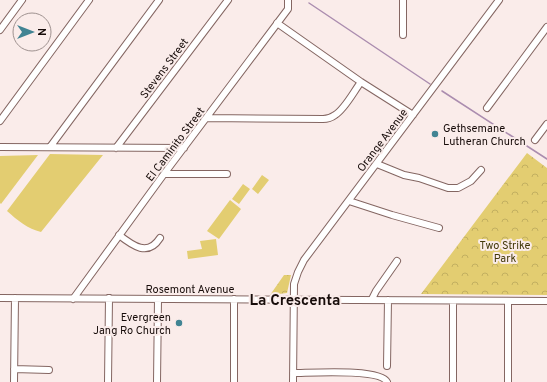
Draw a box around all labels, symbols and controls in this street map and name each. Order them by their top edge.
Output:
north arrow [12,12,52,52]
text: N [34,28,48,36]
street label: Stevens Street [138,36,192,102]
street label: El Caminito Street [143,105,208,184]
street label: Orange Avenue [355,106,411,175]
place label: Gethsemane Lutheran Church [443,122,526,149]
marker: Gethsemane Lutheran Church [430,129,440,139]
park label: Two Strike Park [479,239,531,266]
street label: Rosemont Avenue [146,283,234,297]
district label: La Crescenta [250,292,340,311]
place label: Evergreen Jang Ro Church [93,311,171,338]
marker: Evergreen Jang Ro Church [174,318,184,328]

